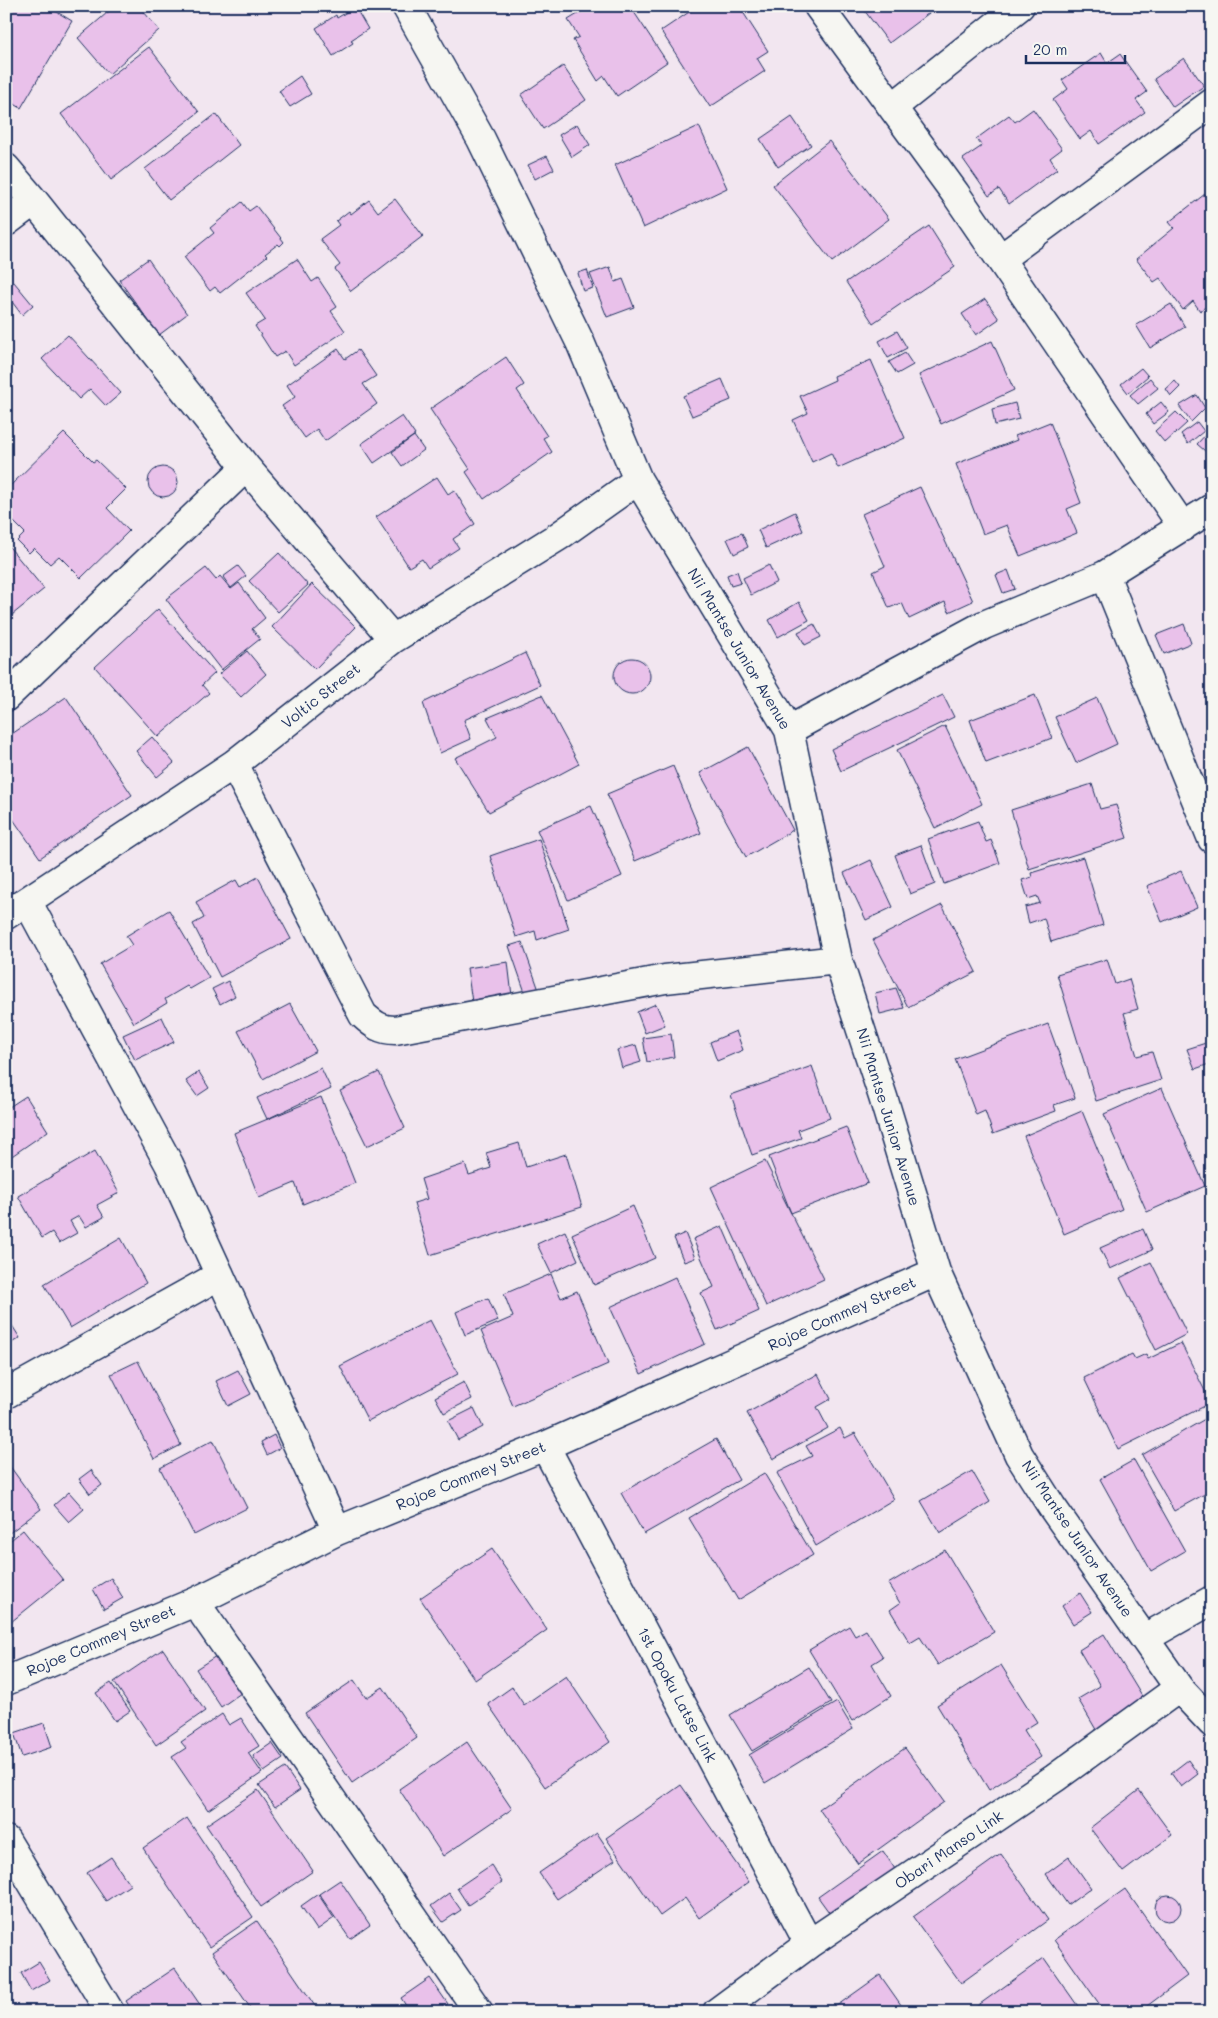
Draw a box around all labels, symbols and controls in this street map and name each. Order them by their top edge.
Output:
scale bar [1026,32,1124,64]
text: 20 m [1033,39,1067,59]
street label: Nii Mantse Junior Avenue [684,564,796,733]
street label: Voltic Street [277,658,364,732]
street label: Nii Mantse Junior Avenue [852,1025,926,1208]
street label: Rojoe Commey Street [765,1271,919,1355]
street label: Rojoe Commey Street [393,1436,548,1514]
street label: Nii Mantse Junior Avenue [1018,1456,1138,1621]
street label: Rojoe Commey Street [23,1600,178,1680]
street label: 1st Opoku Latse Link [634,1623,722,1766]
street label: Obari Manso Link [890,1805,1007,1893]

